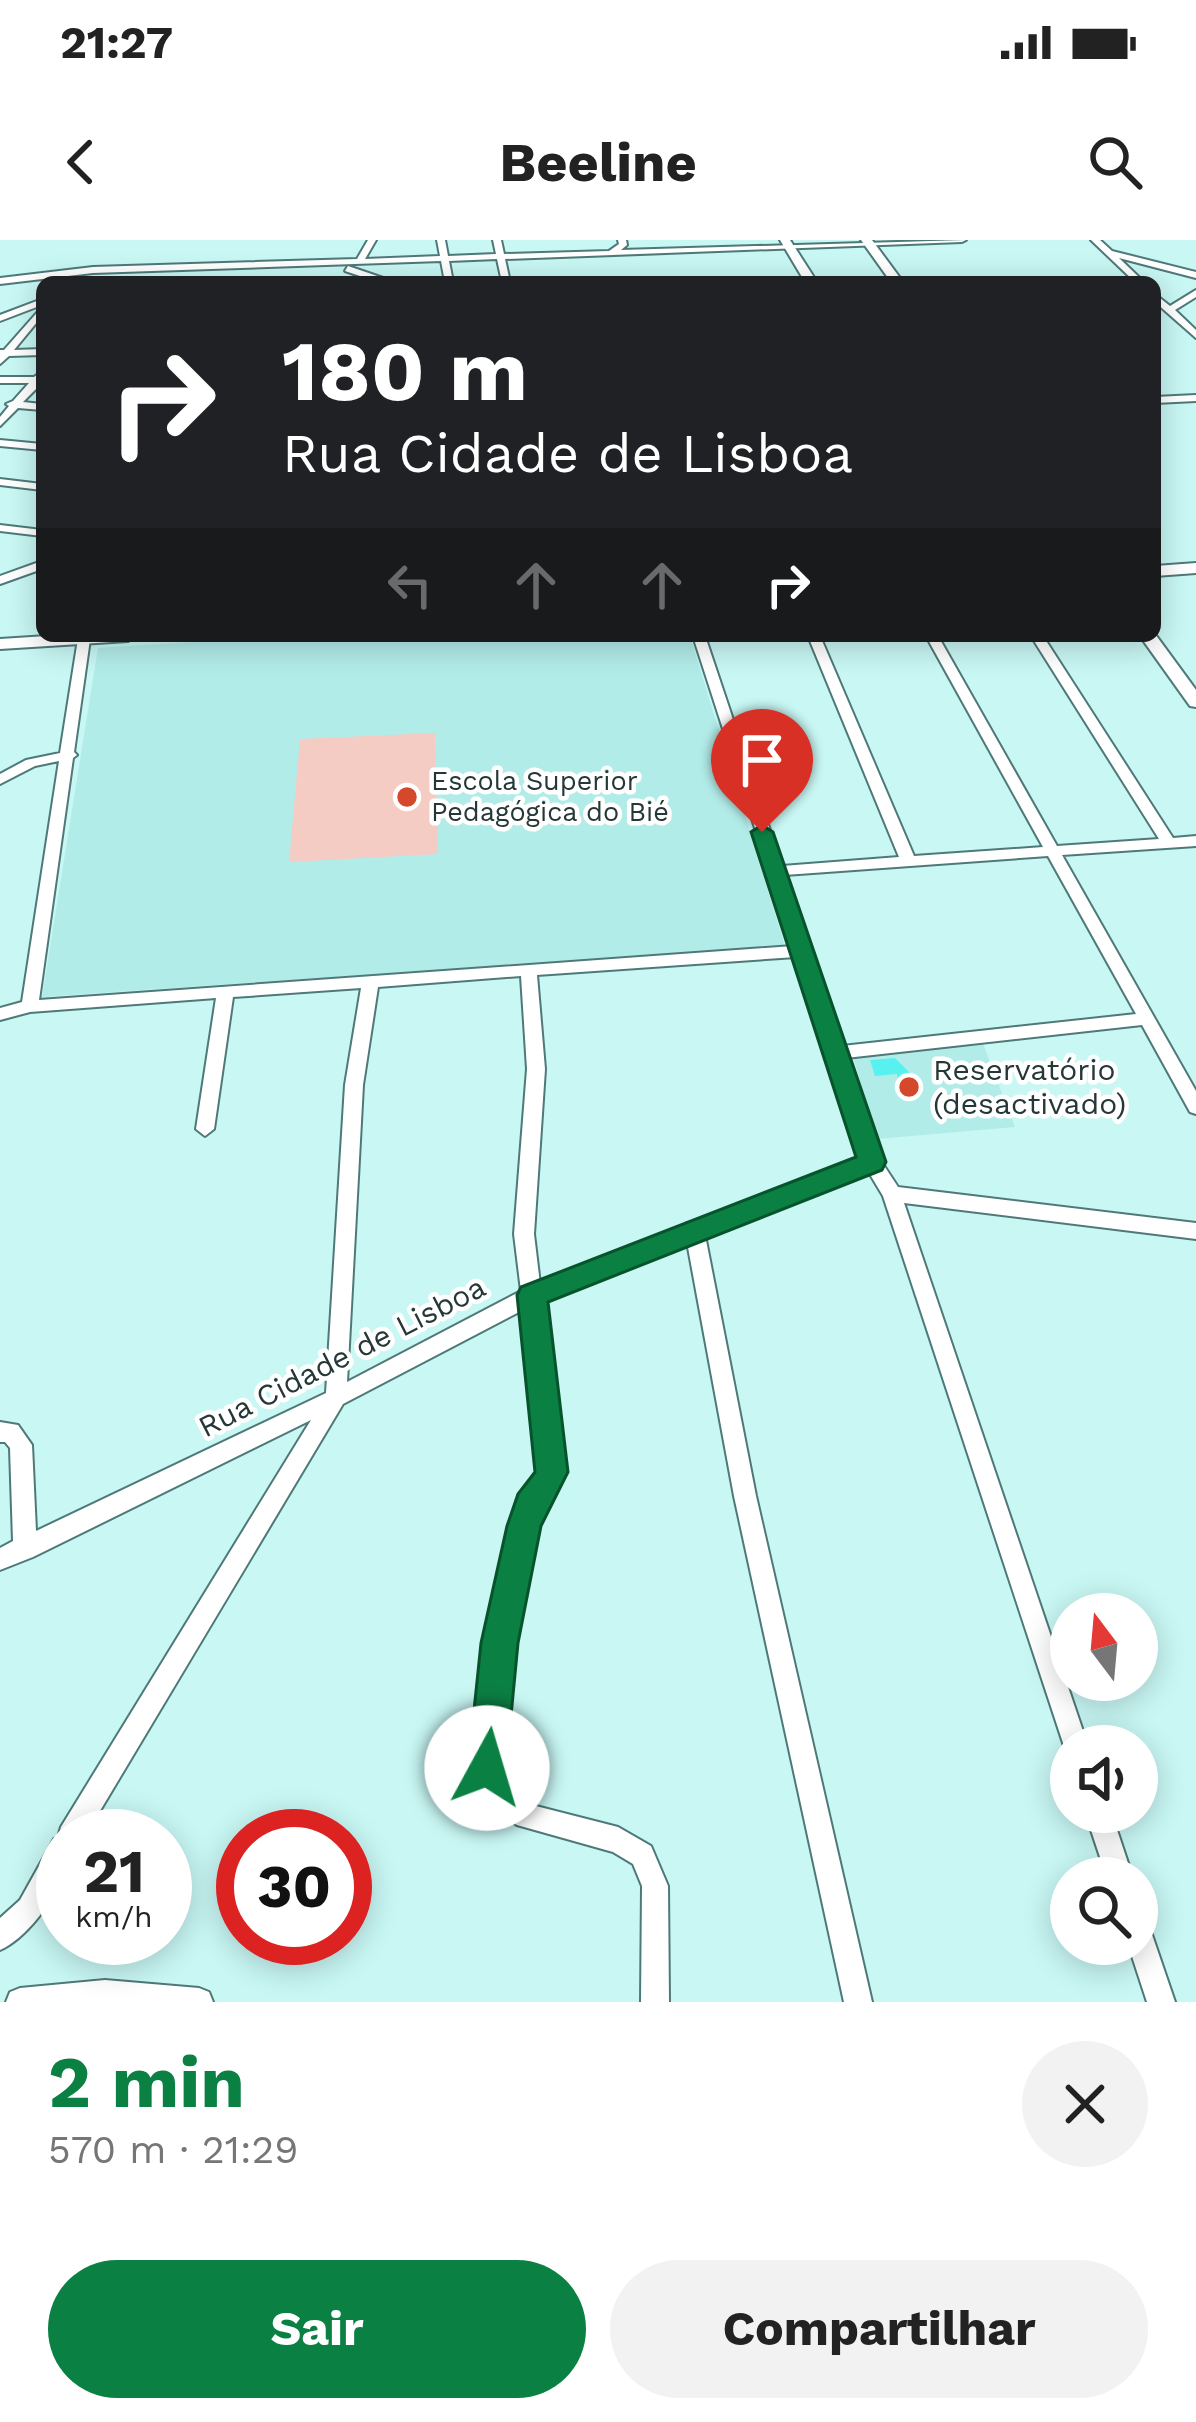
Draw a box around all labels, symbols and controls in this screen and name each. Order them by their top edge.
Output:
text: 21:27 [60,16,173,69]
icon: back [48,129,114,195]
icon: search [1082,129,1148,195]
text: Beeline [499,131,697,194]
text: 180 m [282,322,528,420]
icon: right [84,324,240,480]
text: Rua Cidade de Lisboa [282,422,853,485]
icon: left [377,552,443,618]
icon: ahead [503,552,569,618]
icon: ahead [629,552,695,618]
icon: right [755,552,821,618]
pin [711,709,813,832]
icon: arrive [729,727,795,793]
place label: Escola Superior Pedagógica do Bié [431,765,669,828]
marker: Escola Superior Pedagógica do Bié [394,784,420,810]
place label: Reservatório (desactivado) [933,1052,1126,1121]
marker: Reservatório (desactivado) [896,1074,922,1100]
street label: Rua Cidade de Lisboa [192,1269,491,1444]
north arrow [1050,1593,1158,1701]
map controls [1050,1593,1158,1965]
position arrow [424,1705,550,1831]
button: sound [1050,1725,1158,1833]
speed limit sign: 30 [216,1809,372,1965]
text: 21 [83,1836,145,1907]
button: search [1050,1857,1158,1965]
text: km/h [75,1899,153,1934]
text: 2 min [48,2040,245,2124]
button: close [1022,2041,1148,2167]
text: 570 m · 21:29 [48,2127,298,2172]
button: Sair [48,2260,586,2398]
button: Compartilhar [610,2260,1148,2398]

